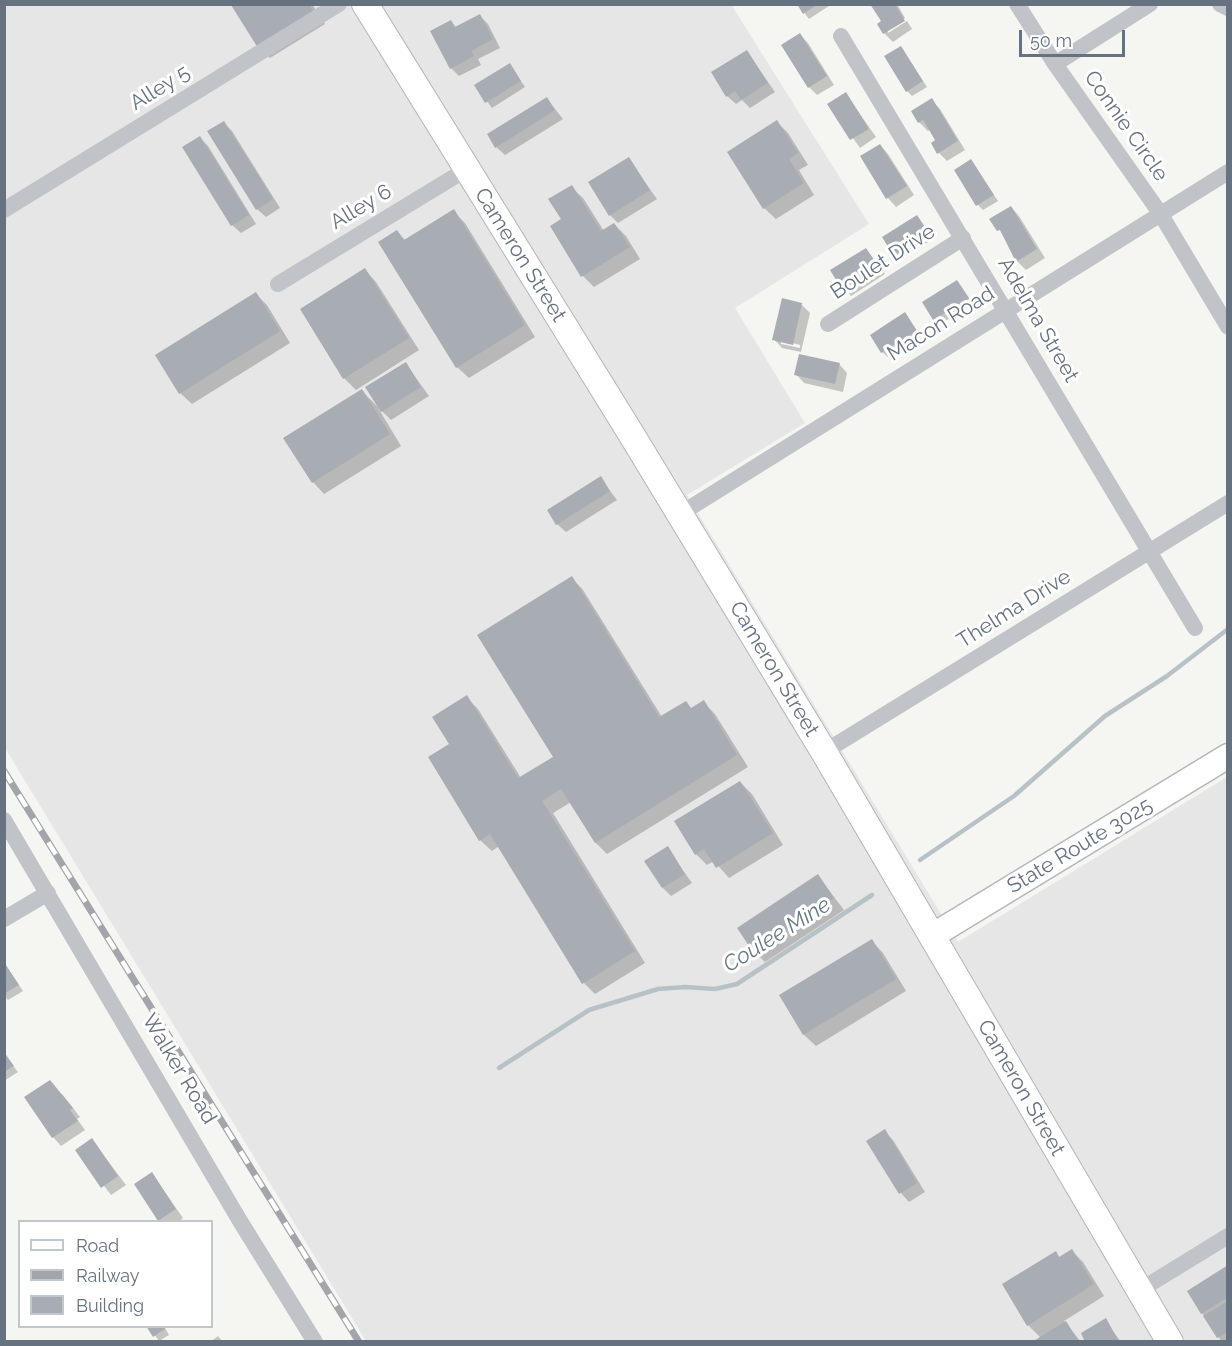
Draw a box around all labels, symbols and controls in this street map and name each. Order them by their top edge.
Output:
scale bar [1022,18,1128,56]
text: 50 m [1030,30,1072,51]
street label: Alley 5 [125,60,195,116]
street label: Connie Circle [1079,66,1173,186]
street label: Alley 6 [326,179,396,235]
street label: Cameron Street [469,184,571,326]
street label: Boulet Drive [826,219,940,305]
street label: Adelma Street [992,253,1084,387]
street label: Macon Road [883,281,999,367]
street label: Thelma Drive [952,564,1076,654]
street label: Cameron Street [724,597,824,741]
street label: State Route 3025 [1003,793,1157,899]
water label: Coulee Mine [718,892,836,978]
street label: Walker Road [136,1009,222,1129]
street label: Cameron Street [972,1016,1070,1160]
legend [18,1220,213,1328]
text: Road [76,1235,119,1256]
text: Railway [76,1265,140,1286]
text: Building [76,1295,144,1316]

